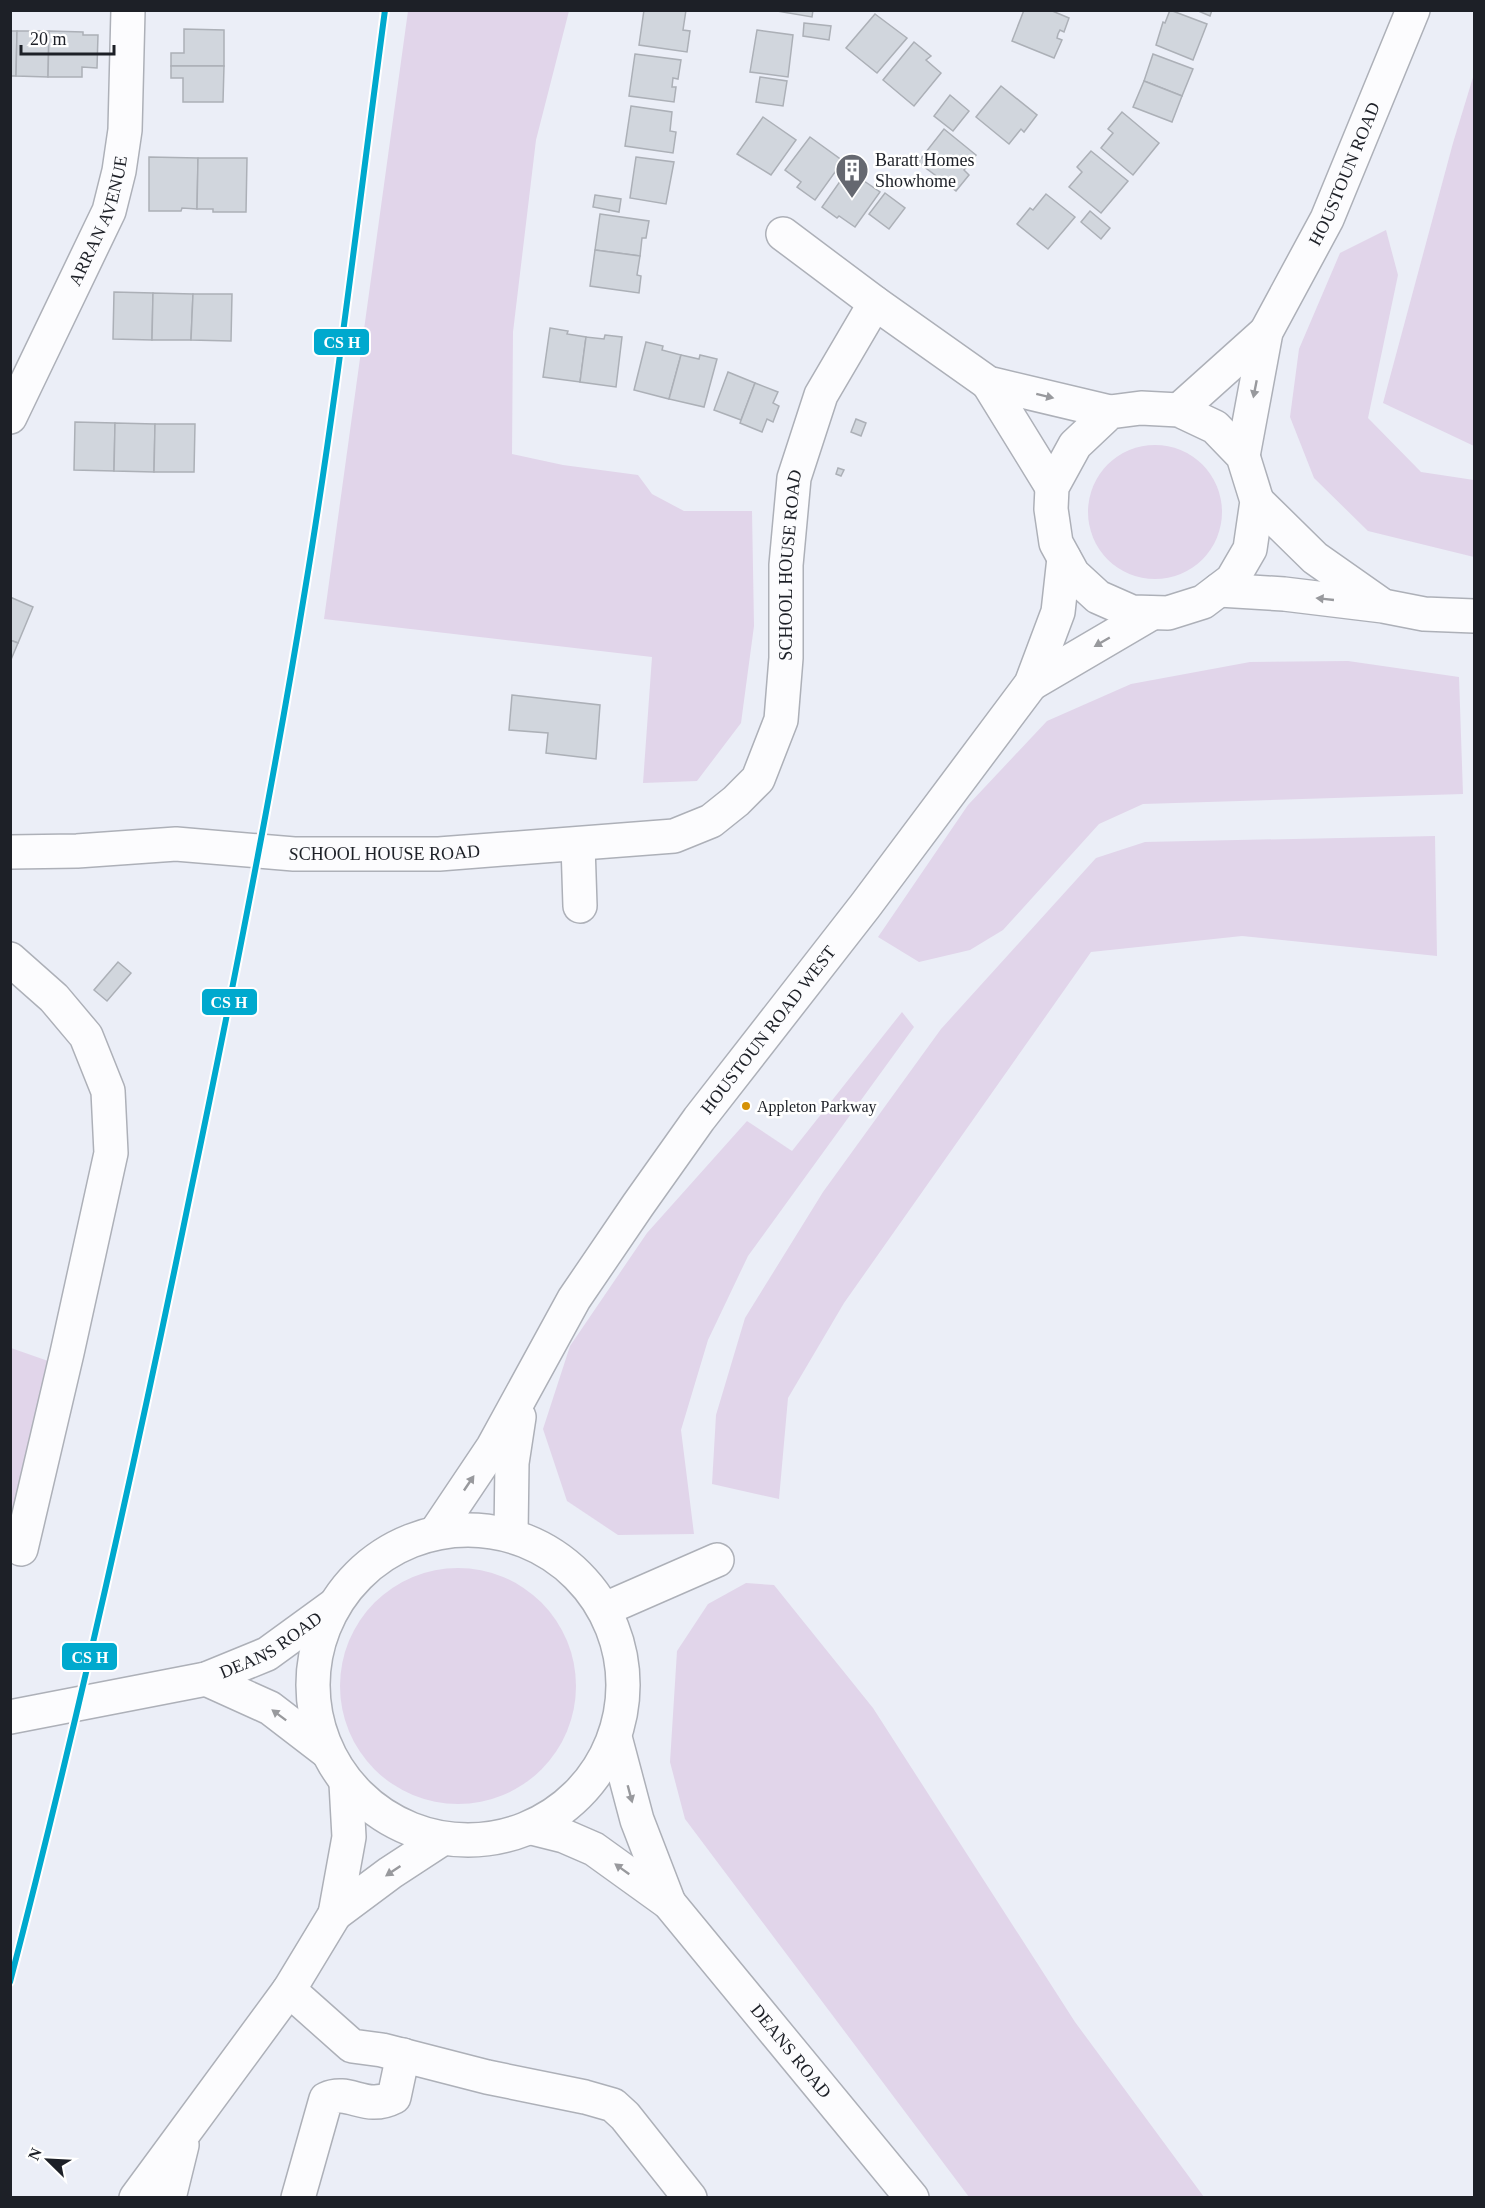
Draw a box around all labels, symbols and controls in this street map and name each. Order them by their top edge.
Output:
scale bar [21,18,114,56]
text: 20 m [30,29,67,49]
street label: HOUSTOUN ROAD [1305,99,1384,249]
place label: Baratt Homes Showhome [875,150,974,191]
building icon: Baratt Homes Showhome [834,152,870,199]
street label: ARRAN AVENUE [65,154,131,289]
line badge: CS H [313,328,370,356]
text: CS H [324,334,361,351]
one-way arrow [1250,380,1259,399]
one-way arrow [1036,392,1054,402]
street label: SCHOOL HOUSE ROAD [776,467,806,661]
one-way arrow [1315,594,1334,604]
one-way arrow [1093,637,1110,647]
street label: SCHOOL HOUSE ROAD [288,841,481,864]
street label: HOUSTOUN ROAD WEST [697,942,840,1118]
line badge: CS H [201,988,258,1016]
text: CS H [211,994,248,1011]
place label: Appleton Parkway [757,1098,877,1116]
marker: Appleton Parkway [740,1100,752,1112]
one-way arrow [463,1475,474,1492]
street label: DEANS ROAD [217,1608,326,1682]
line badge: CS H [61,1642,118,1671]
text: CS H [72,1649,109,1666]
one-way arrow [272,1710,287,1722]
one-way arrow [625,1785,635,1803]
one-way arrow [614,1863,630,1875]
one-way arrow [385,1865,401,1876]
street label: DEANS ROAD [747,2000,835,2102]
north arrow [18,2130,78,2190]
text: N [25,2145,45,2163]

